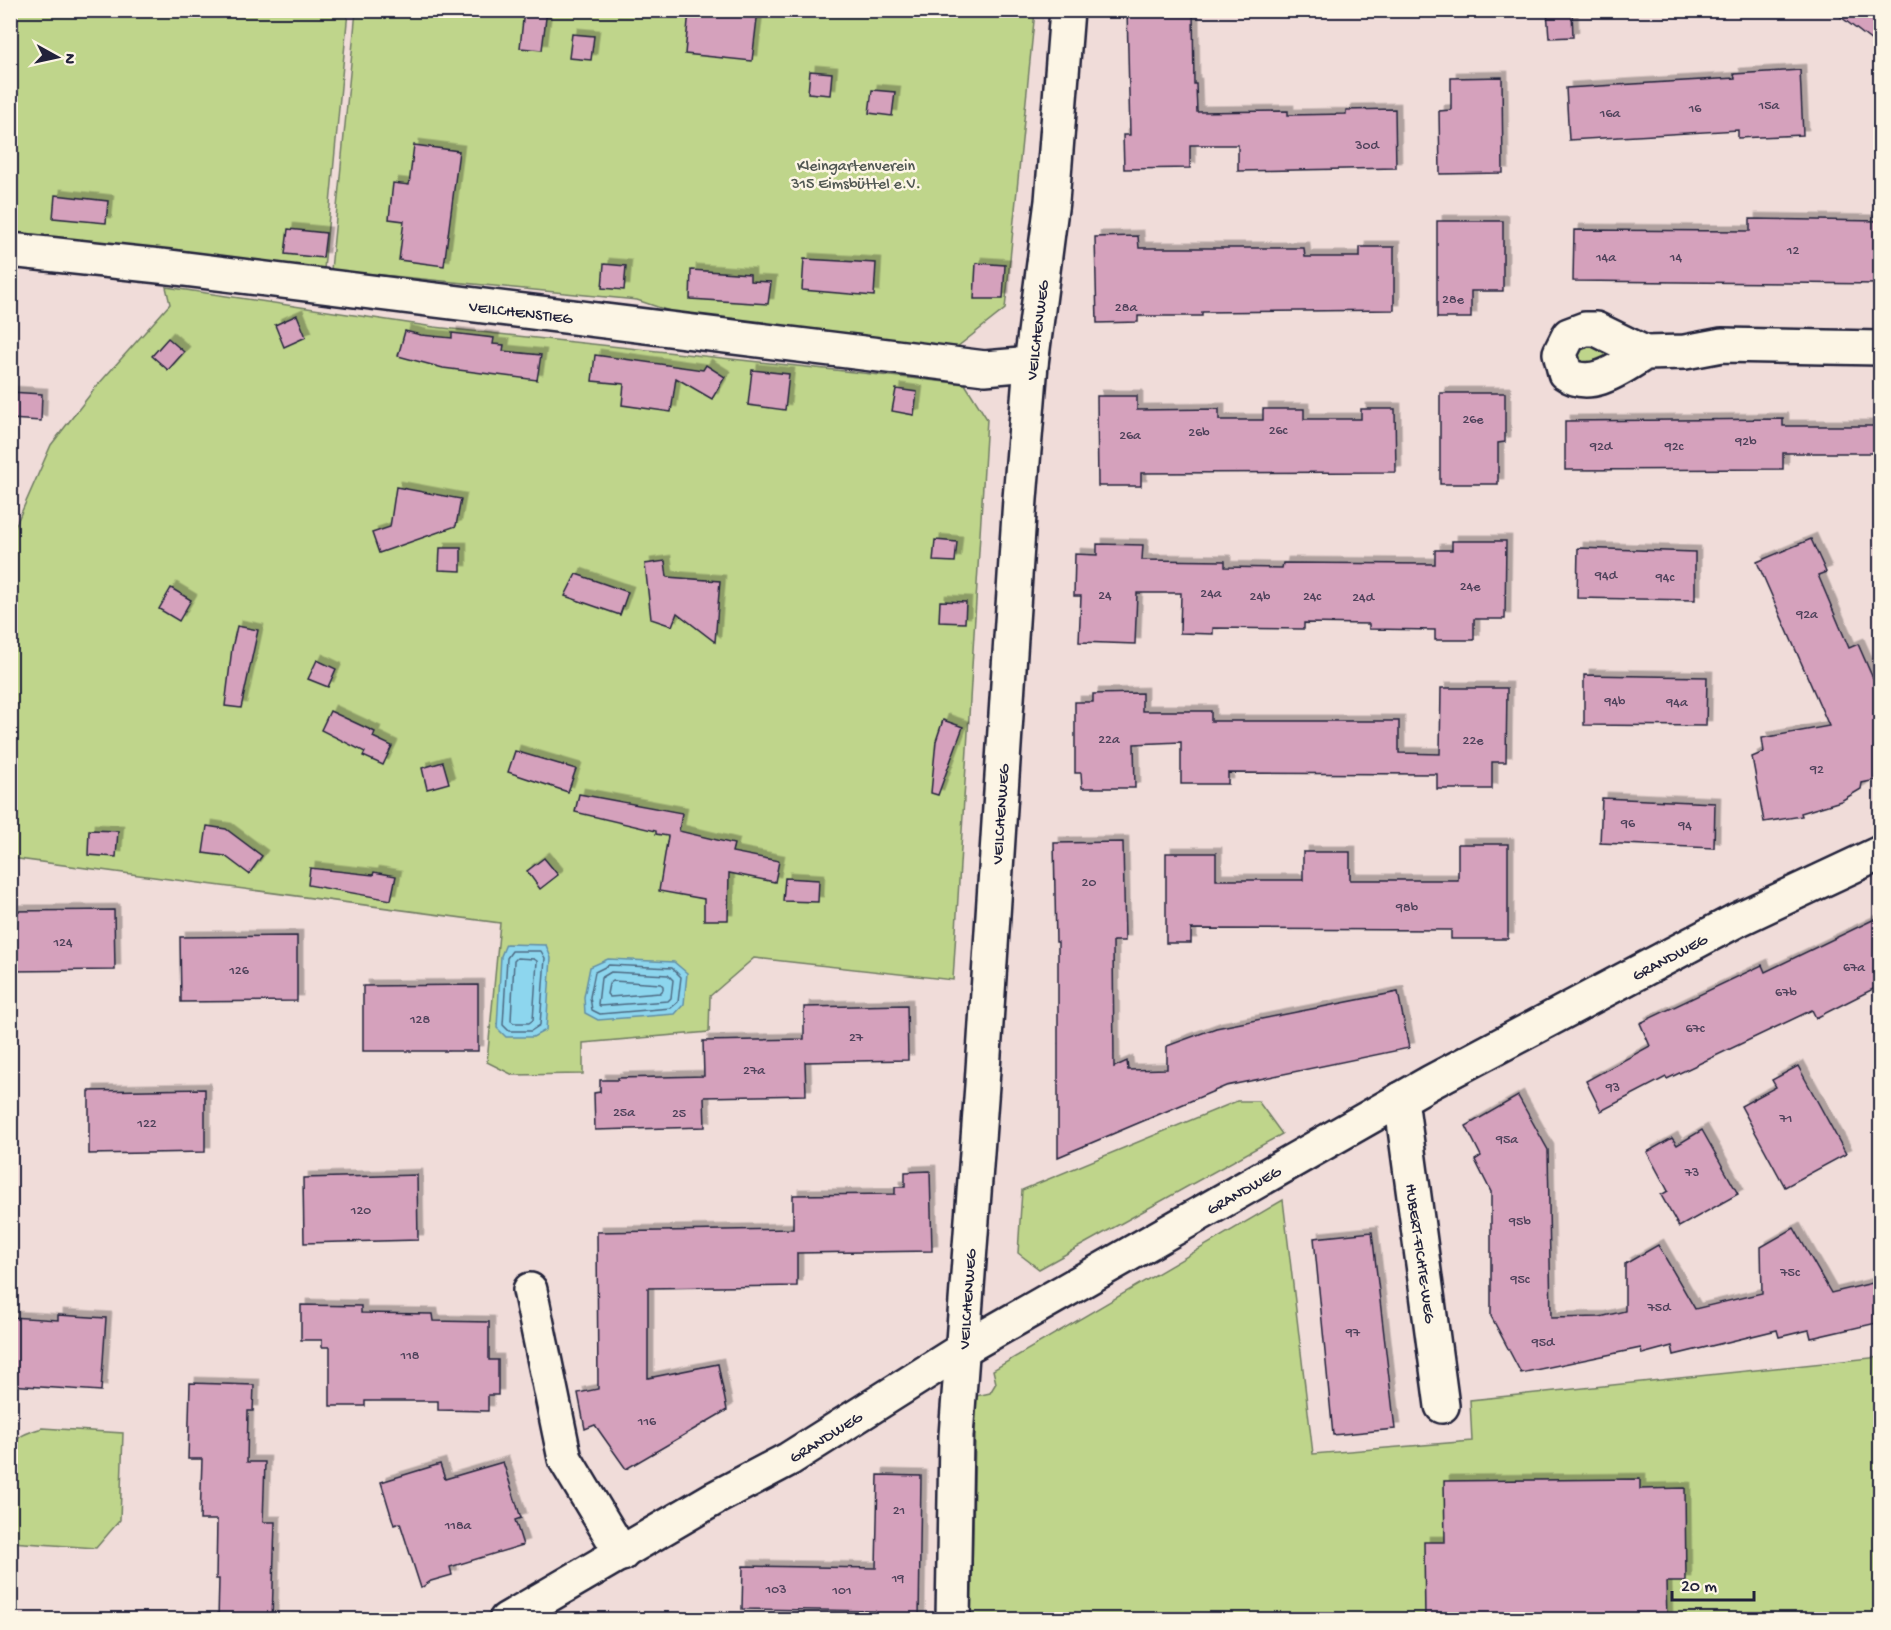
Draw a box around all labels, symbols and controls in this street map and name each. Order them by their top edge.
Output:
north arrow [27,27,87,87]
text: N [58,52,79,66]
house number: 15a [1758,98,1781,115]
house number: 16 [1688,101,1702,118]
house number: 16a [1599,106,1621,123]
house number: 30d [1354,138,1381,155]
park label: Kleingartenverein 315 Eimsbüttel e.V. [790,158,921,195]
house number: 12 [1786,243,1799,260]
house number: 14a [1595,250,1617,267]
house number: 14 [1669,250,1683,267]
street label: VEILCHENWEG [1024,279,1055,382]
house number: 28e [1442,292,1465,309]
street label: VEILCHENSTIEG [467,299,574,330]
house number: 28a [1115,300,1138,317]
house number: 26e [1462,412,1484,429]
house number: 26c [1269,423,1289,440]
house number: 26b [1188,425,1210,442]
house number: 26a [1119,428,1142,445]
house number: 92b [1734,434,1757,451]
house number: 92d [1589,439,1614,456]
house number: 92c [1664,439,1685,456]
house number: 94d [1594,568,1619,585]
house number: 94c [1655,570,1675,587]
house number: 24e [1460,579,1481,596]
house number: 24a [1200,586,1223,603]
house number: 24 [1098,588,1112,605]
house number: 24b [1250,589,1271,606]
house number: 24c [1303,589,1322,606]
house number: 24d [1352,590,1376,607]
house number: 92a [1795,607,1819,624]
house number: 94b [1603,694,1626,711]
house number: 94a [1665,695,1689,712]
house number: 22a [1098,732,1121,749]
house number: 22e [1463,733,1484,750]
house number: 92 [1809,762,1824,779]
street label: VEILCHENWEG [989,763,1016,866]
house number: 96 [1620,816,1636,833]
house number: 94 [1677,818,1692,835]
house number: 20 [1082,875,1096,892]
house number: 98b [1395,900,1419,917]
street label: GRANDWEG [1630,931,1712,987]
house number: 124 [52,935,73,952]
house number: 67a [1843,960,1866,977]
house number: 126 [228,963,250,980]
house number: 67b [1775,985,1797,1002]
house number: 128 [409,1012,430,1029]
house number: 67c [1685,1021,1706,1038]
house number: 27 [849,1030,864,1047]
house number: 27a [743,1063,766,1080]
house number: 93 [1605,1080,1620,1097]
house number: 25a [613,1105,636,1122]
house number: 25 [672,1106,686,1123]
house number: 71 [1779,1111,1792,1128]
house number: 122 [136,1116,157,1133]
house number: 95a [1495,1132,1519,1149]
street label: GRANDWEG [1204,1163,1286,1221]
house number: 73 [1684,1165,1699,1182]
street label: HUBERT-FICHTE-WEG [1399,1182,1438,1325]
house number: 120 [350,1203,371,1220]
house number: 95b [1508,1214,1531,1231]
street label: VEILCHENWEG [956,1248,983,1351]
house number: 75c [1779,1265,1801,1282]
house number: 95c [1509,1272,1531,1289]
house number: 75d [1647,1300,1672,1317]
house number: 97 [1345,1325,1361,1342]
house number: 95d [1531,1335,1556,1352]
house number: 118 [400,1348,420,1365]
street label: GRANDWEG [787,1409,868,1469]
house number: 116 [637,1414,657,1431]
house number: 21 [893,1503,905,1520]
house number: 118a [444,1518,473,1535]
scale bar [1672,1564,1754,1602]
house number: 19 [891,1571,904,1588]
text: 20 m [1681,1577,1717,1598]
house number: 103 [765,1582,786,1599]
house number: 101 [831,1583,852,1600]

